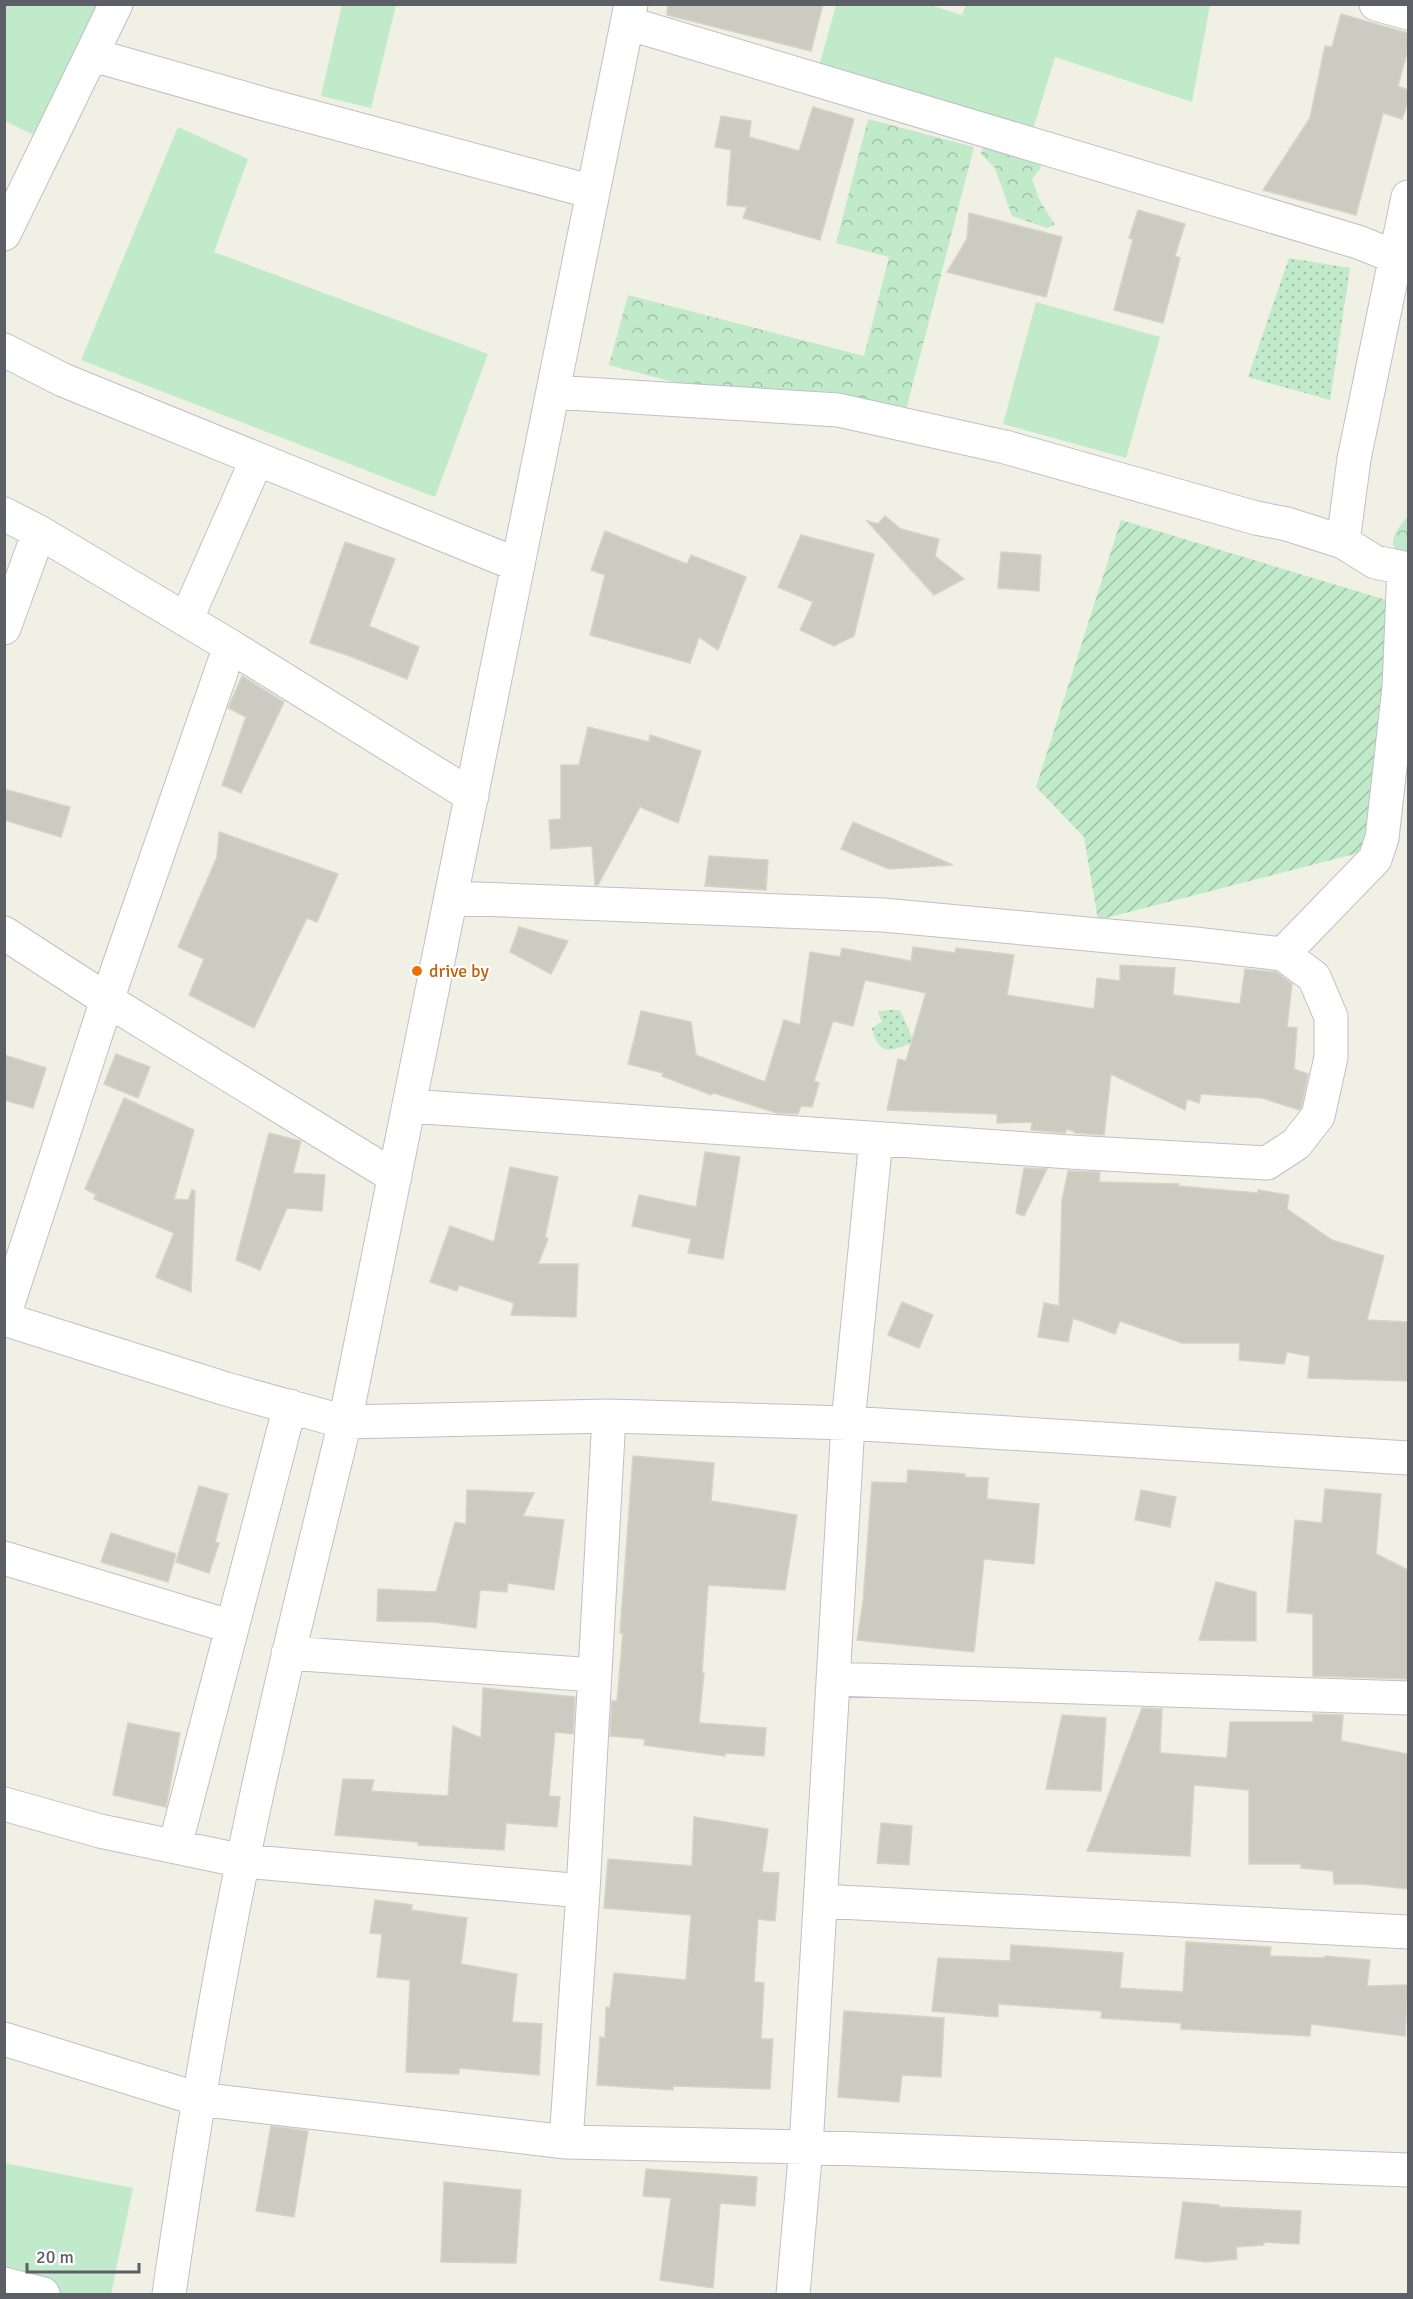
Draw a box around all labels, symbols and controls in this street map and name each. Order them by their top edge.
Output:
place label: drive by [429,960,490,982]
marker: drive by [410,964,424,978]
scale bar [27,2236,140,2274]
text: 20 m [36,2246,74,2268]

